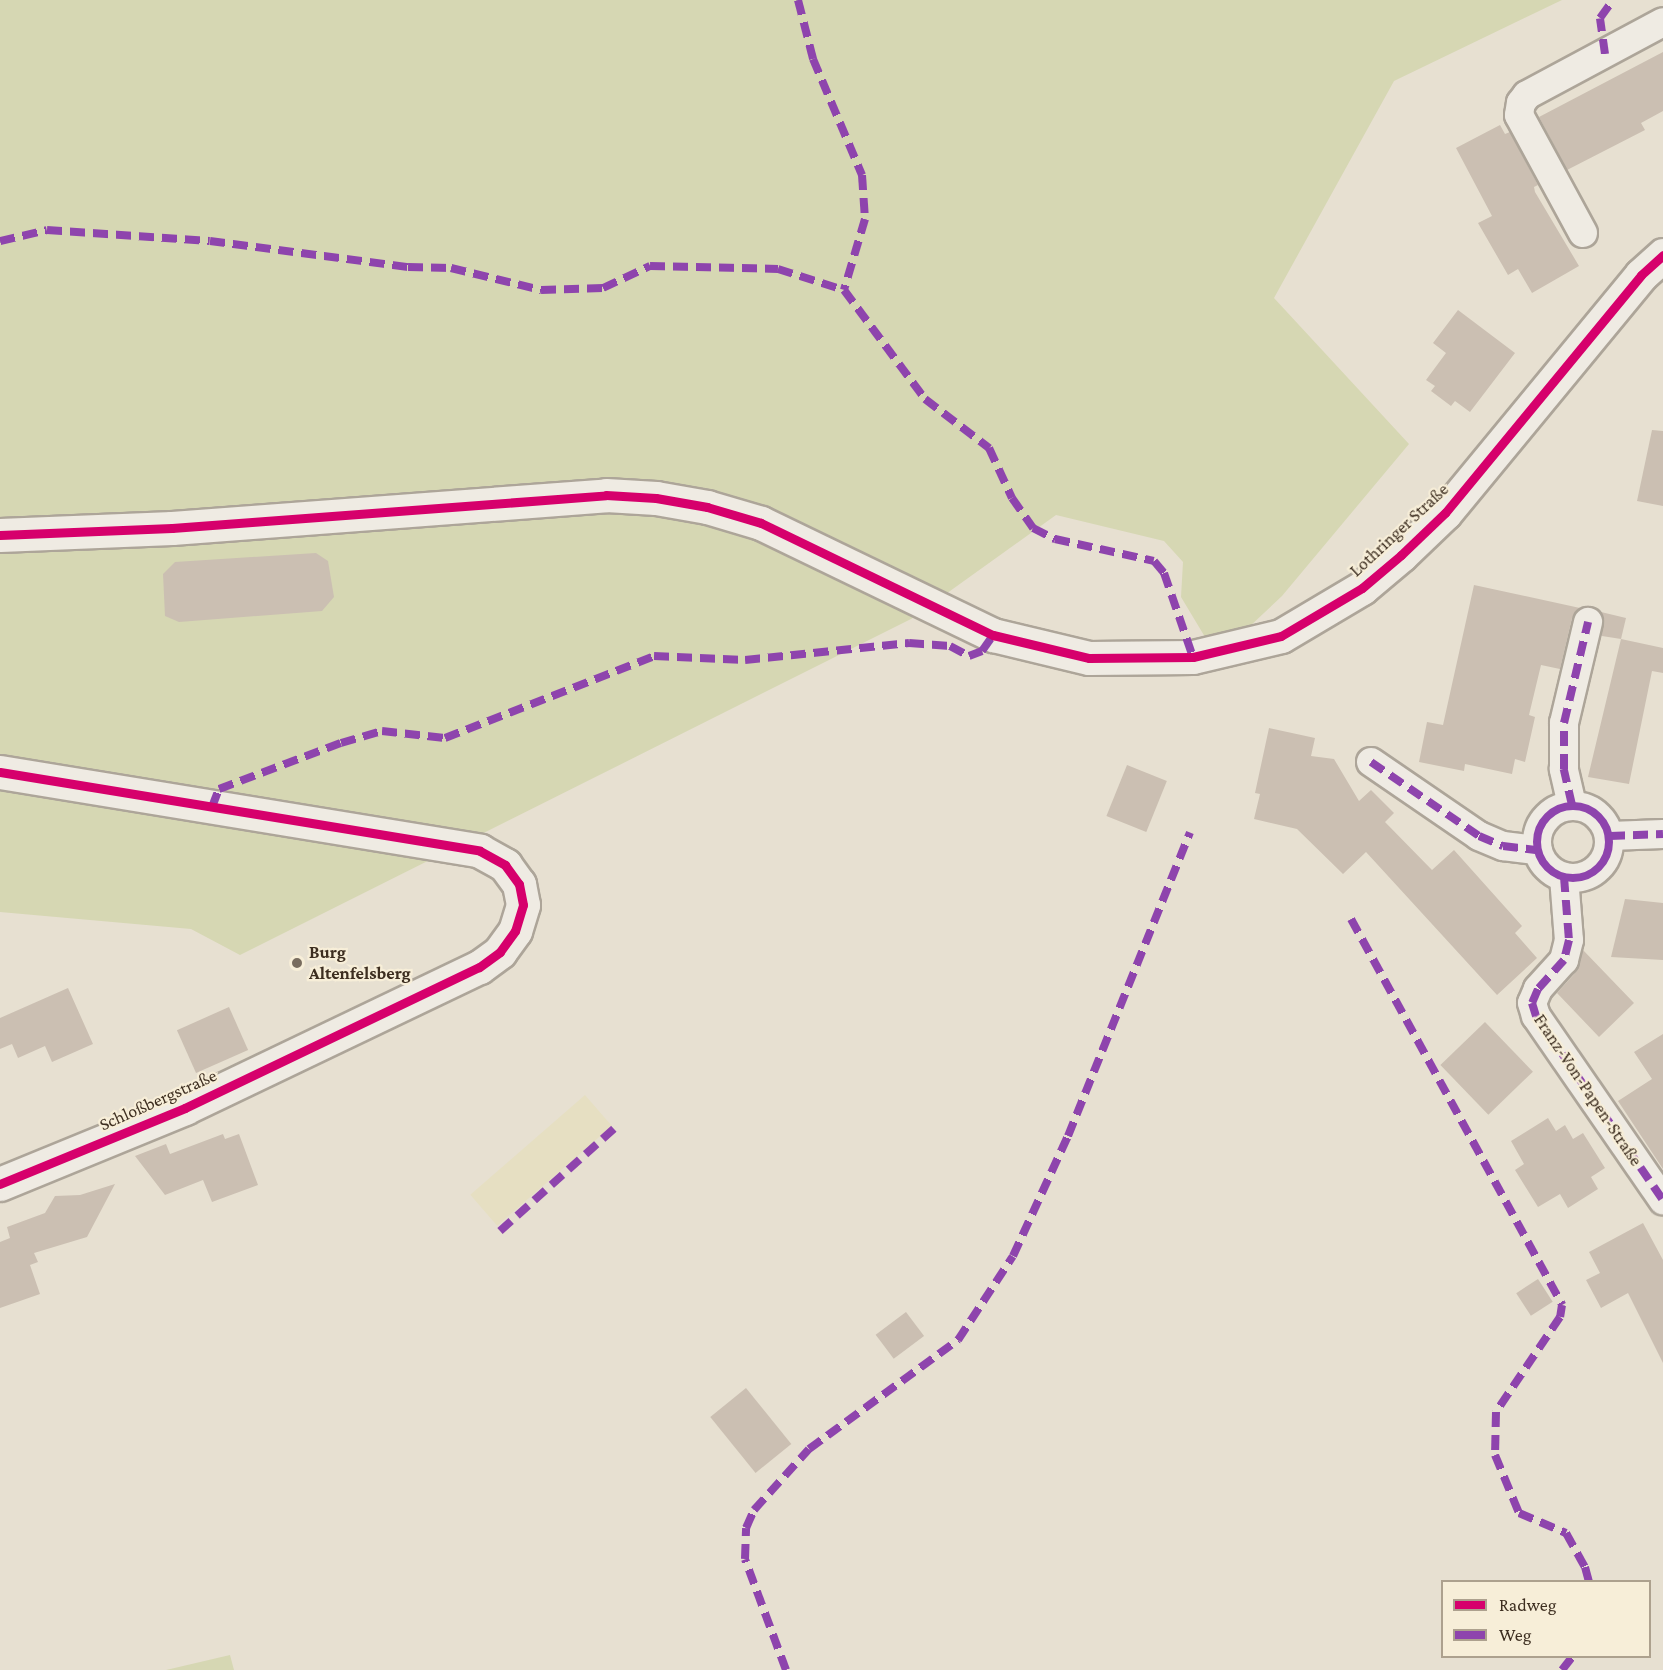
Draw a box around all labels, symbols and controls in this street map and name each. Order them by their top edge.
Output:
street label: Lothringer Straße [1345,479,1453,581]
place label: Burg Altenfelsberg [309,942,411,984]
marker: Burg Altenfelsberg [290,956,304,970]
street label: Franz-Von-Papen-Straße [1529,1010,1647,1170]
street label: Schloßbergstraße [96,1064,220,1136]
legend [1441,1580,1651,1658]
text: Radweg [1499,1595,1556,1615]
text: Weg [1499,1625,1531,1645]

